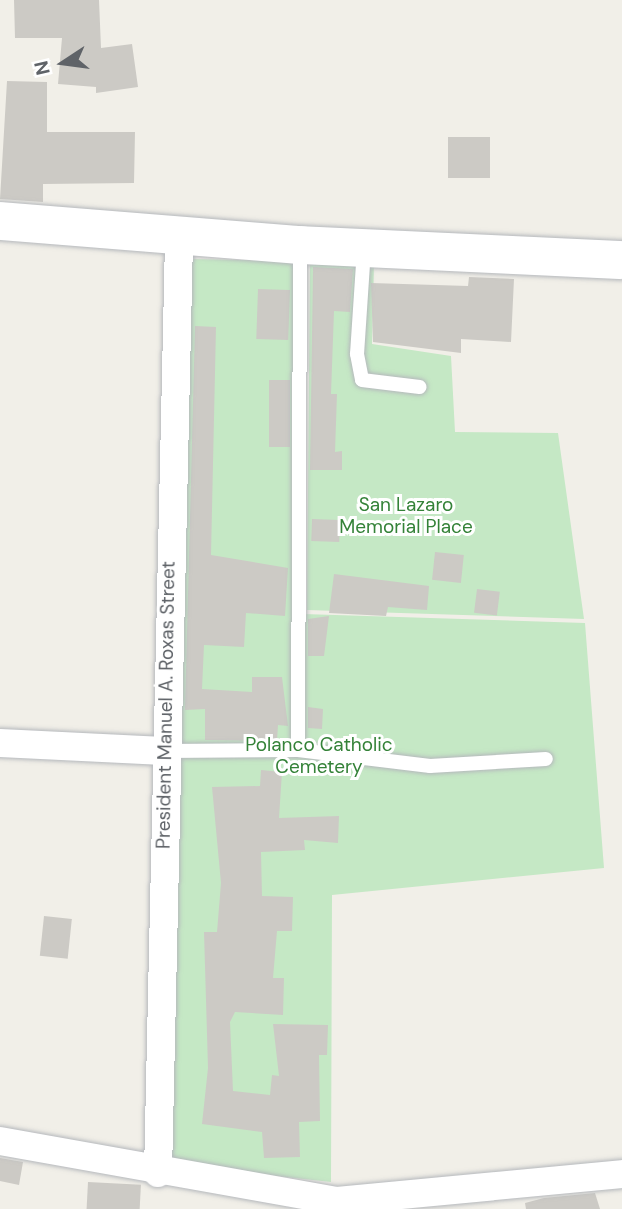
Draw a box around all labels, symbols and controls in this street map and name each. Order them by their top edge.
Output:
north arrow [28,28,98,98]
text: N [28,58,56,77]
park label: San Lazaro Memorial Place [339,494,473,538]
street label: President Manuel A. Roxas Street [152,561,180,849]
park label: Polanco Catholic Cemetery [245,734,393,778]

